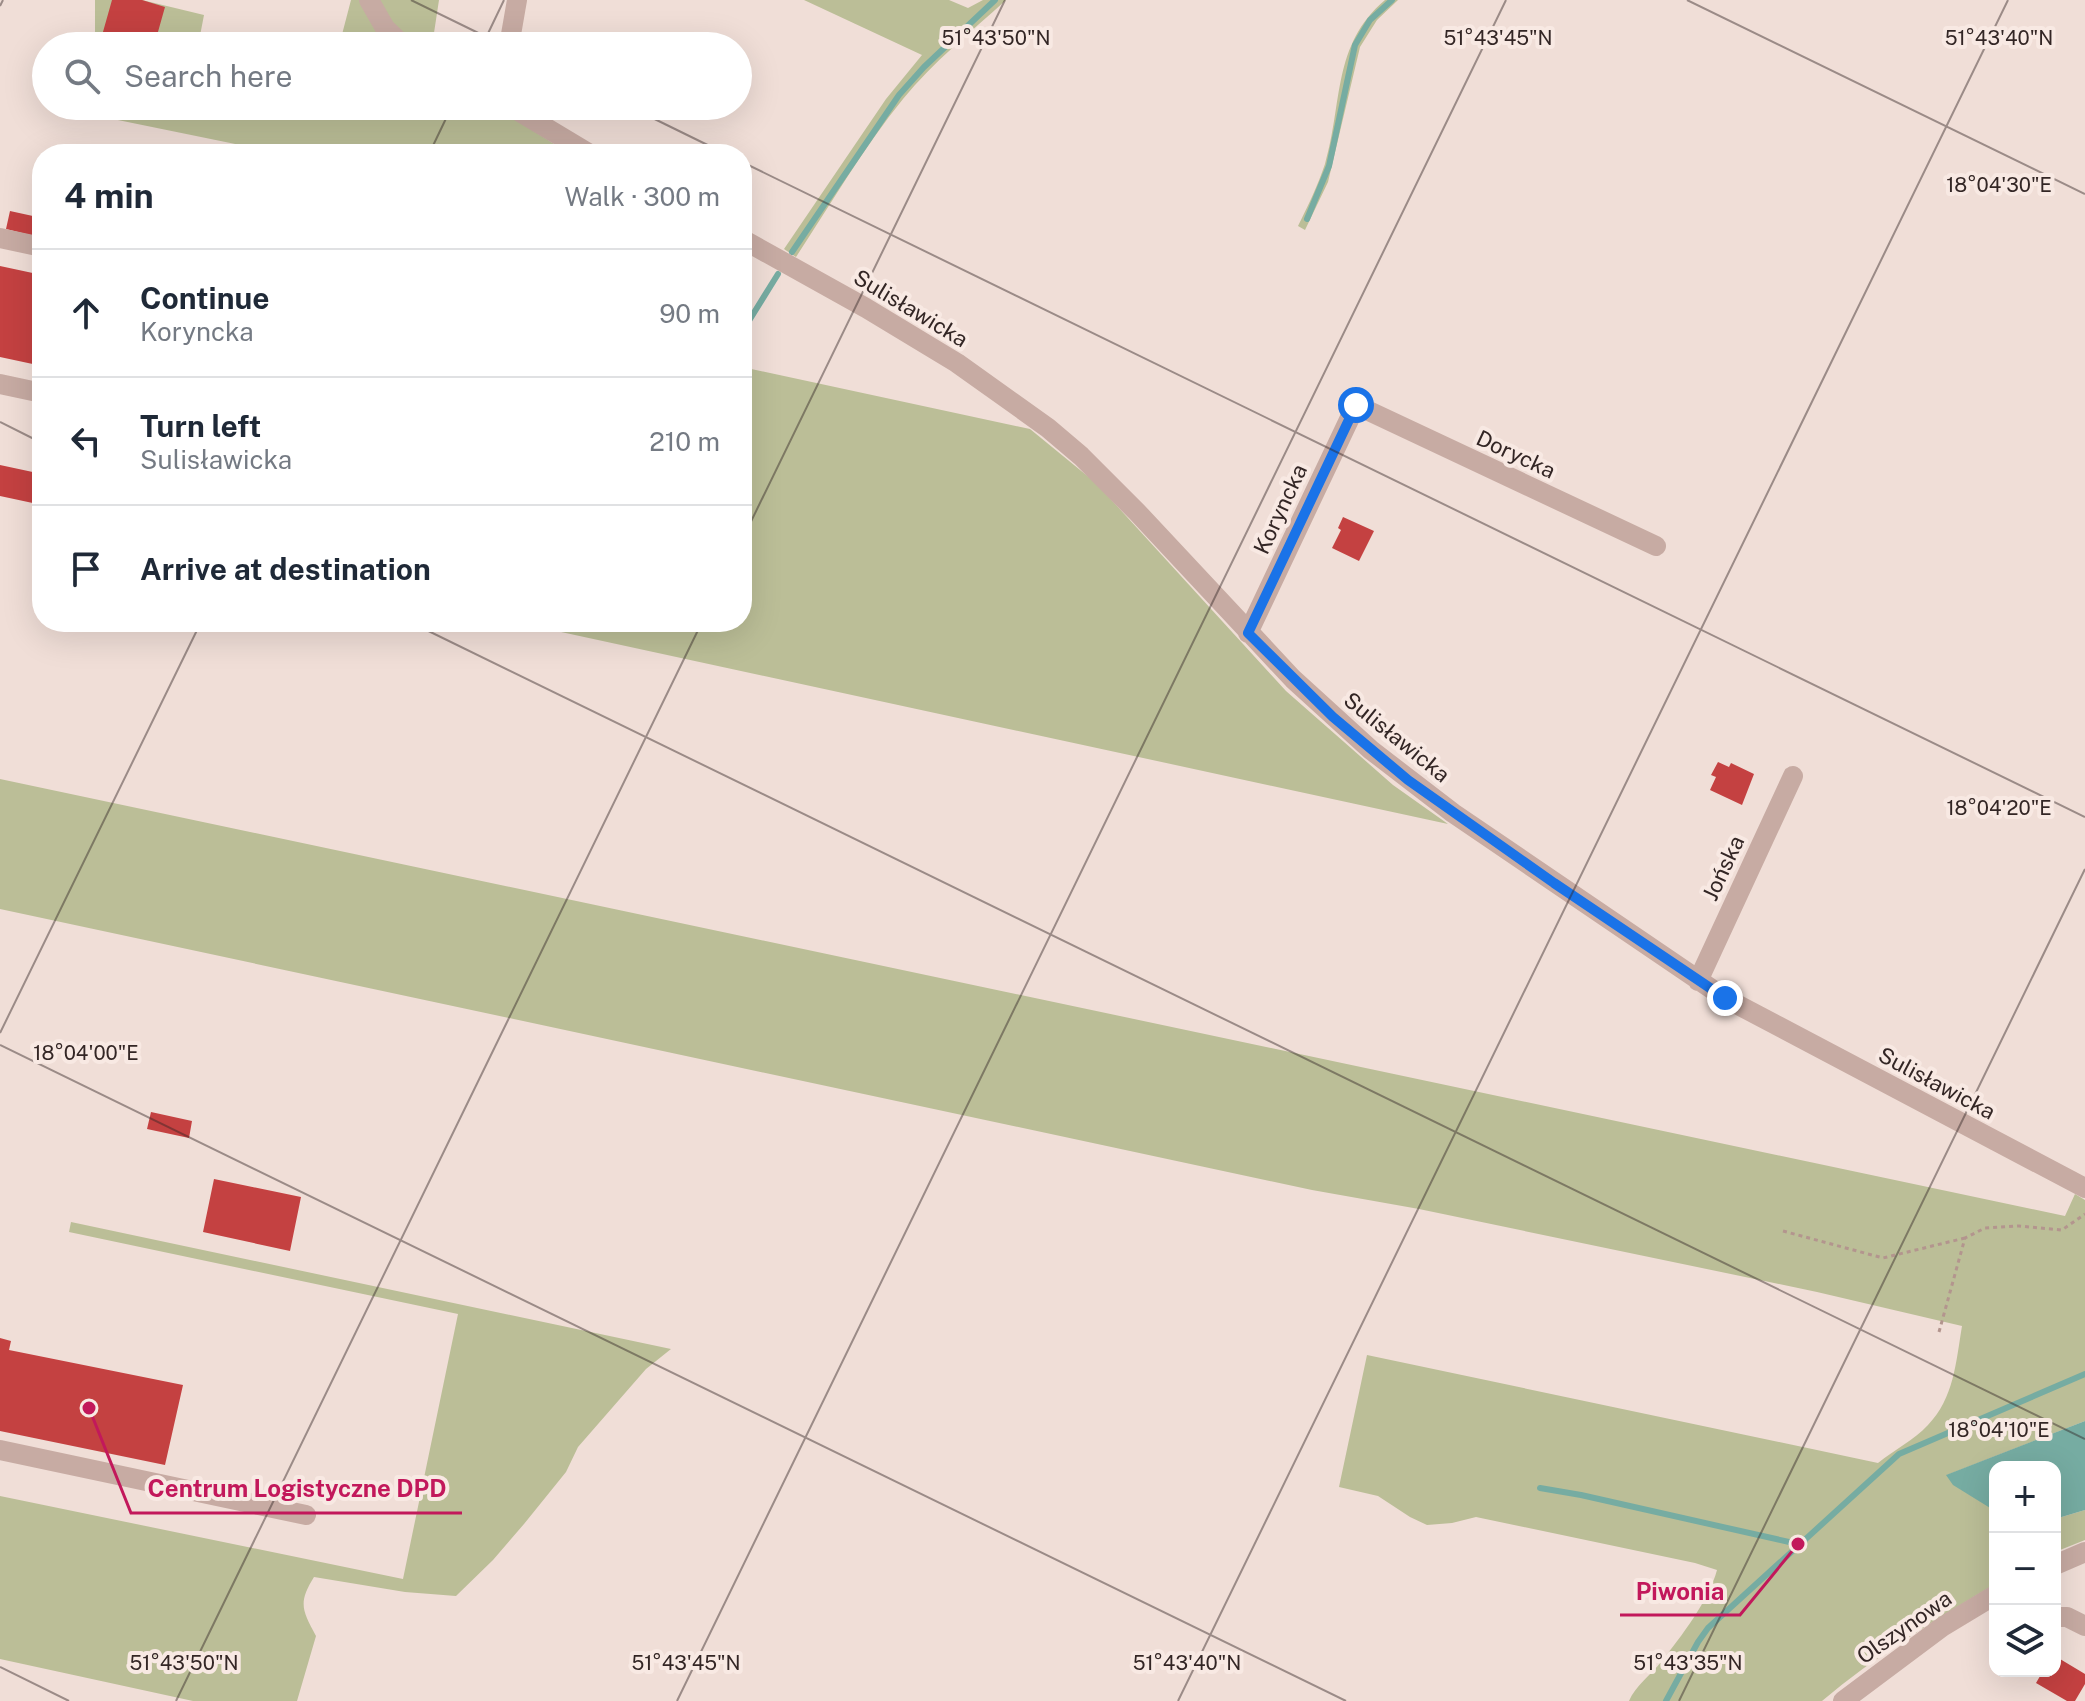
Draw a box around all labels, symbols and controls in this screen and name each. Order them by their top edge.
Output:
text: 51°43'50"N [942,26,1050,50]
text: 51°43'45"N [1443,26,1553,50]
text: 51°43'40"N [1945,26,2053,50]
search box [32,32,752,120]
icon: search [60,54,104,98]
text: Search here [124,58,292,94]
text: 18°04'30"E [1946,173,2052,197]
text: 4 min [64,176,154,216]
text: Walk · 300 m [565,181,720,212]
street label: Sulisławicka [849,264,973,352]
text: Continue [140,280,270,316]
icon: ahead [64,291,108,335]
text: 90 m [659,298,720,329]
text: Koryncka [140,316,254,347]
route start [1338,387,1374,423]
text: Turn left [140,408,261,444]
icon: left [64,419,108,463]
street label: Dorycka [1472,424,1560,484]
text: 210 m [649,426,720,457]
text: Sulisławicka [140,444,292,475]
street label: Koryncka [1248,460,1312,558]
icon: arrive [64,547,108,591]
text: Arrive at destination [140,551,431,587]
street label: Sulisławicka [1339,686,1455,788]
text: 18°04'20"E [1946,796,2052,820]
street label: Jońska [1697,831,1749,905]
route end [1707,980,1743,1016]
text: 18°04'00"E [33,1041,139,1065]
street label: Sulisławicka [1874,1041,2000,1125]
text: 18°04'10"E [1948,1418,2050,1442]
map controls [1989,1461,2061,1677]
button: + [1989,1461,2061,1533]
callout: Centrum Logistyczne DPD [131,1465,462,1513]
text: Centrum Logistyczne DPD [148,1474,446,1502]
button: − [1989,1533,2061,1605]
callout: Piwonia [1620,1567,1740,1615]
text: Piwonia [1636,1577,1724,1605]
street label: Olszynowa [1852,1585,1956,1669]
button: layers [1989,1605,2061,1677]
text: 51°43'50"N [130,1651,238,1675]
text: 51°43'45"N [631,1651,741,1675]
text: 51°43'40"N [1133,1651,1241,1675]
text: 51°43'35"N [1633,1651,1743,1675]

